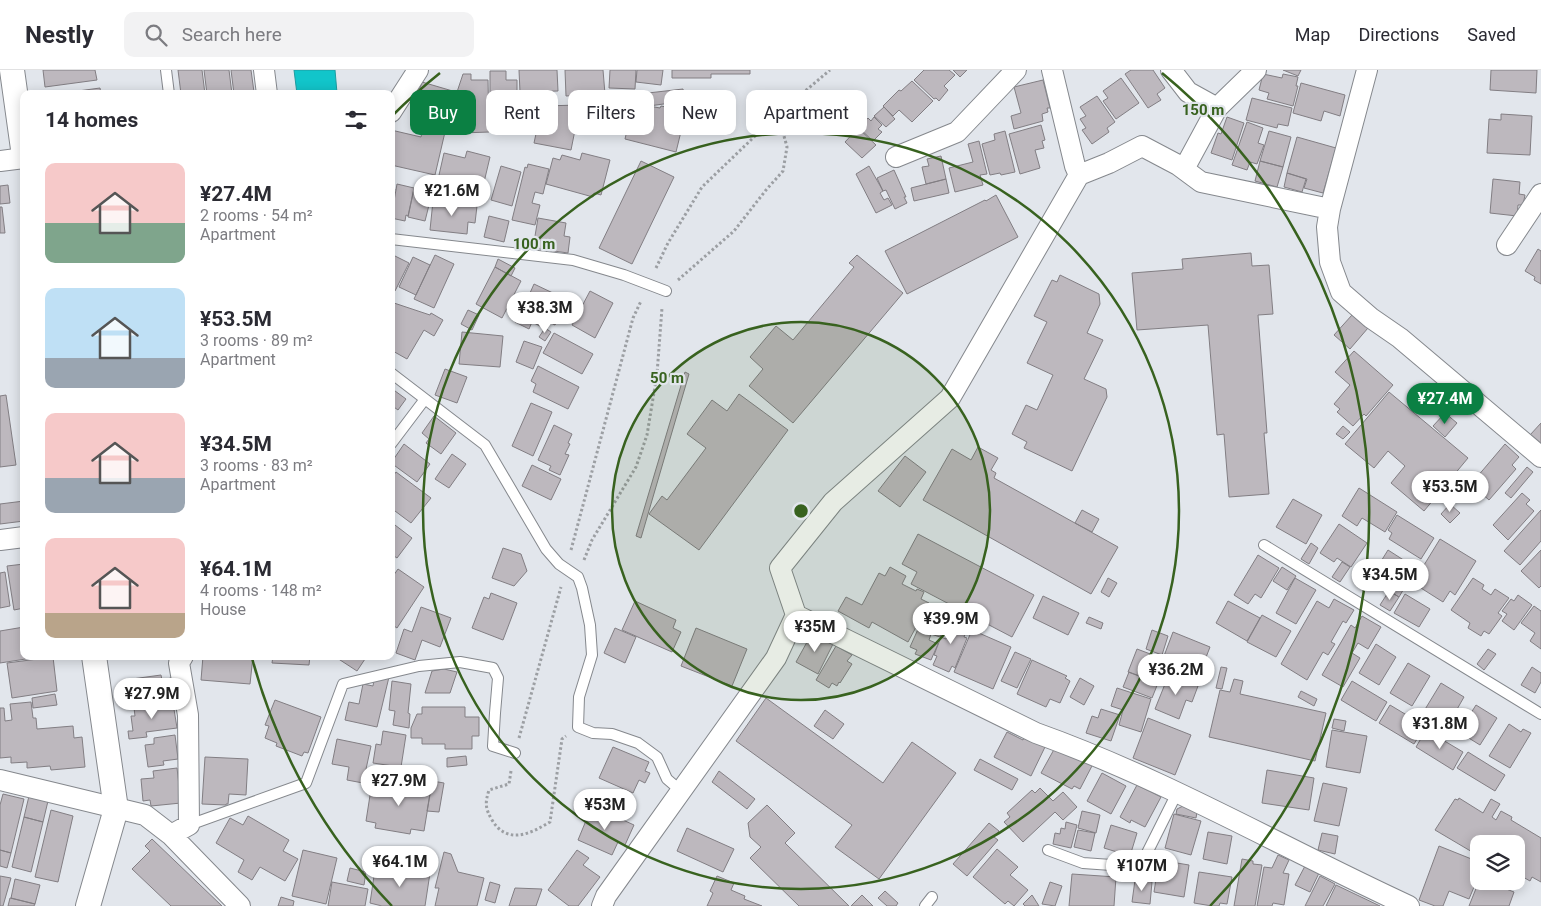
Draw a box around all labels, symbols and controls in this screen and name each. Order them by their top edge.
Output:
search box [124,12,474,57]
text: Nestly [25,21,94,49]
icon: search [142,21,170,49]
text: Search here [182,23,282,46]
text: Map [1295,24,1330,45]
text: Directions [1358,24,1439,45]
text: Saved [1467,24,1516,45]
chip: Buy [410,90,476,135]
chip: Rent [486,90,558,135]
chip: Filters [568,90,654,135]
chip: New [664,90,736,135]
chip: Apartment [746,90,867,135]
text: 150 m [1182,101,1224,119]
icon: filters [342,106,370,134]
text: 14 homes [45,108,138,132]
pin: ¥21.6M [411,174,493,217]
text: ¥21.6M [425,181,479,200]
text: ¥27.4M [200,182,272,206]
icon: home [85,183,145,243]
text: 2 rooms · 54 m² [200,206,313,225]
text: Apartment [200,225,276,244]
text: 100 m [513,235,555,253]
pin: ¥38.3M [504,292,586,334]
text: ¥38.3M [518,298,572,317]
text: ¥53.5M [200,307,272,331]
icon: home [85,308,145,368]
text: 3 rooms · 89 m² [200,331,313,350]
text: Apartment [200,350,276,369]
text: 50 m [650,369,684,387]
pin: ¥27.4M [1404,382,1486,425]
text: ¥27.4M [1418,389,1472,408]
text: ¥34.5M [200,432,272,456]
icon: home [85,433,145,493]
text: 3 rooms · 83 m² [200,456,313,475]
pin: ¥53.5M [1409,470,1491,513]
text: Apartment [200,475,276,494]
text: ¥53.5M [1423,477,1477,496]
centre of rings [792,502,810,520]
text: ¥64.1M [200,557,272,581]
icon: home [85,558,145,618]
pin: ¥34.5M [1349,558,1431,601]
text: ¥34.5M [1363,565,1417,584]
text: 4 rooms · 148 m² [200,581,322,600]
text: House [200,600,246,619]
pin: ¥39.9M [910,602,992,645]
text: ¥39.9M [924,609,978,628]
pin: ¥35M [785,610,845,653]
text: ¥35M [795,617,835,636]
pin: ¥36.2M [1135,654,1217,696]
text: ¥36.2M [1149,660,1203,679]
pin: ¥27.9M [111,678,193,720]
text: ¥27.9M [125,684,179,703]
pin: ¥31.8M [1399,708,1481,750]
text: ¥31.8M [1413,714,1467,733]
pin: ¥27.9M [358,764,440,807]
text: ¥27.9M [372,771,426,790]
pin: ¥53M [575,788,635,831]
text: ¥53M [585,795,625,814]
map controls [1470,835,1525,890]
button: layers [1470,835,1525,890]
pin: ¥64.1M [359,846,441,888]
pin: ¥107M [1107,850,1177,892]
text: ¥64.1M [373,852,427,871]
text: ¥107M [1117,856,1167,875]

